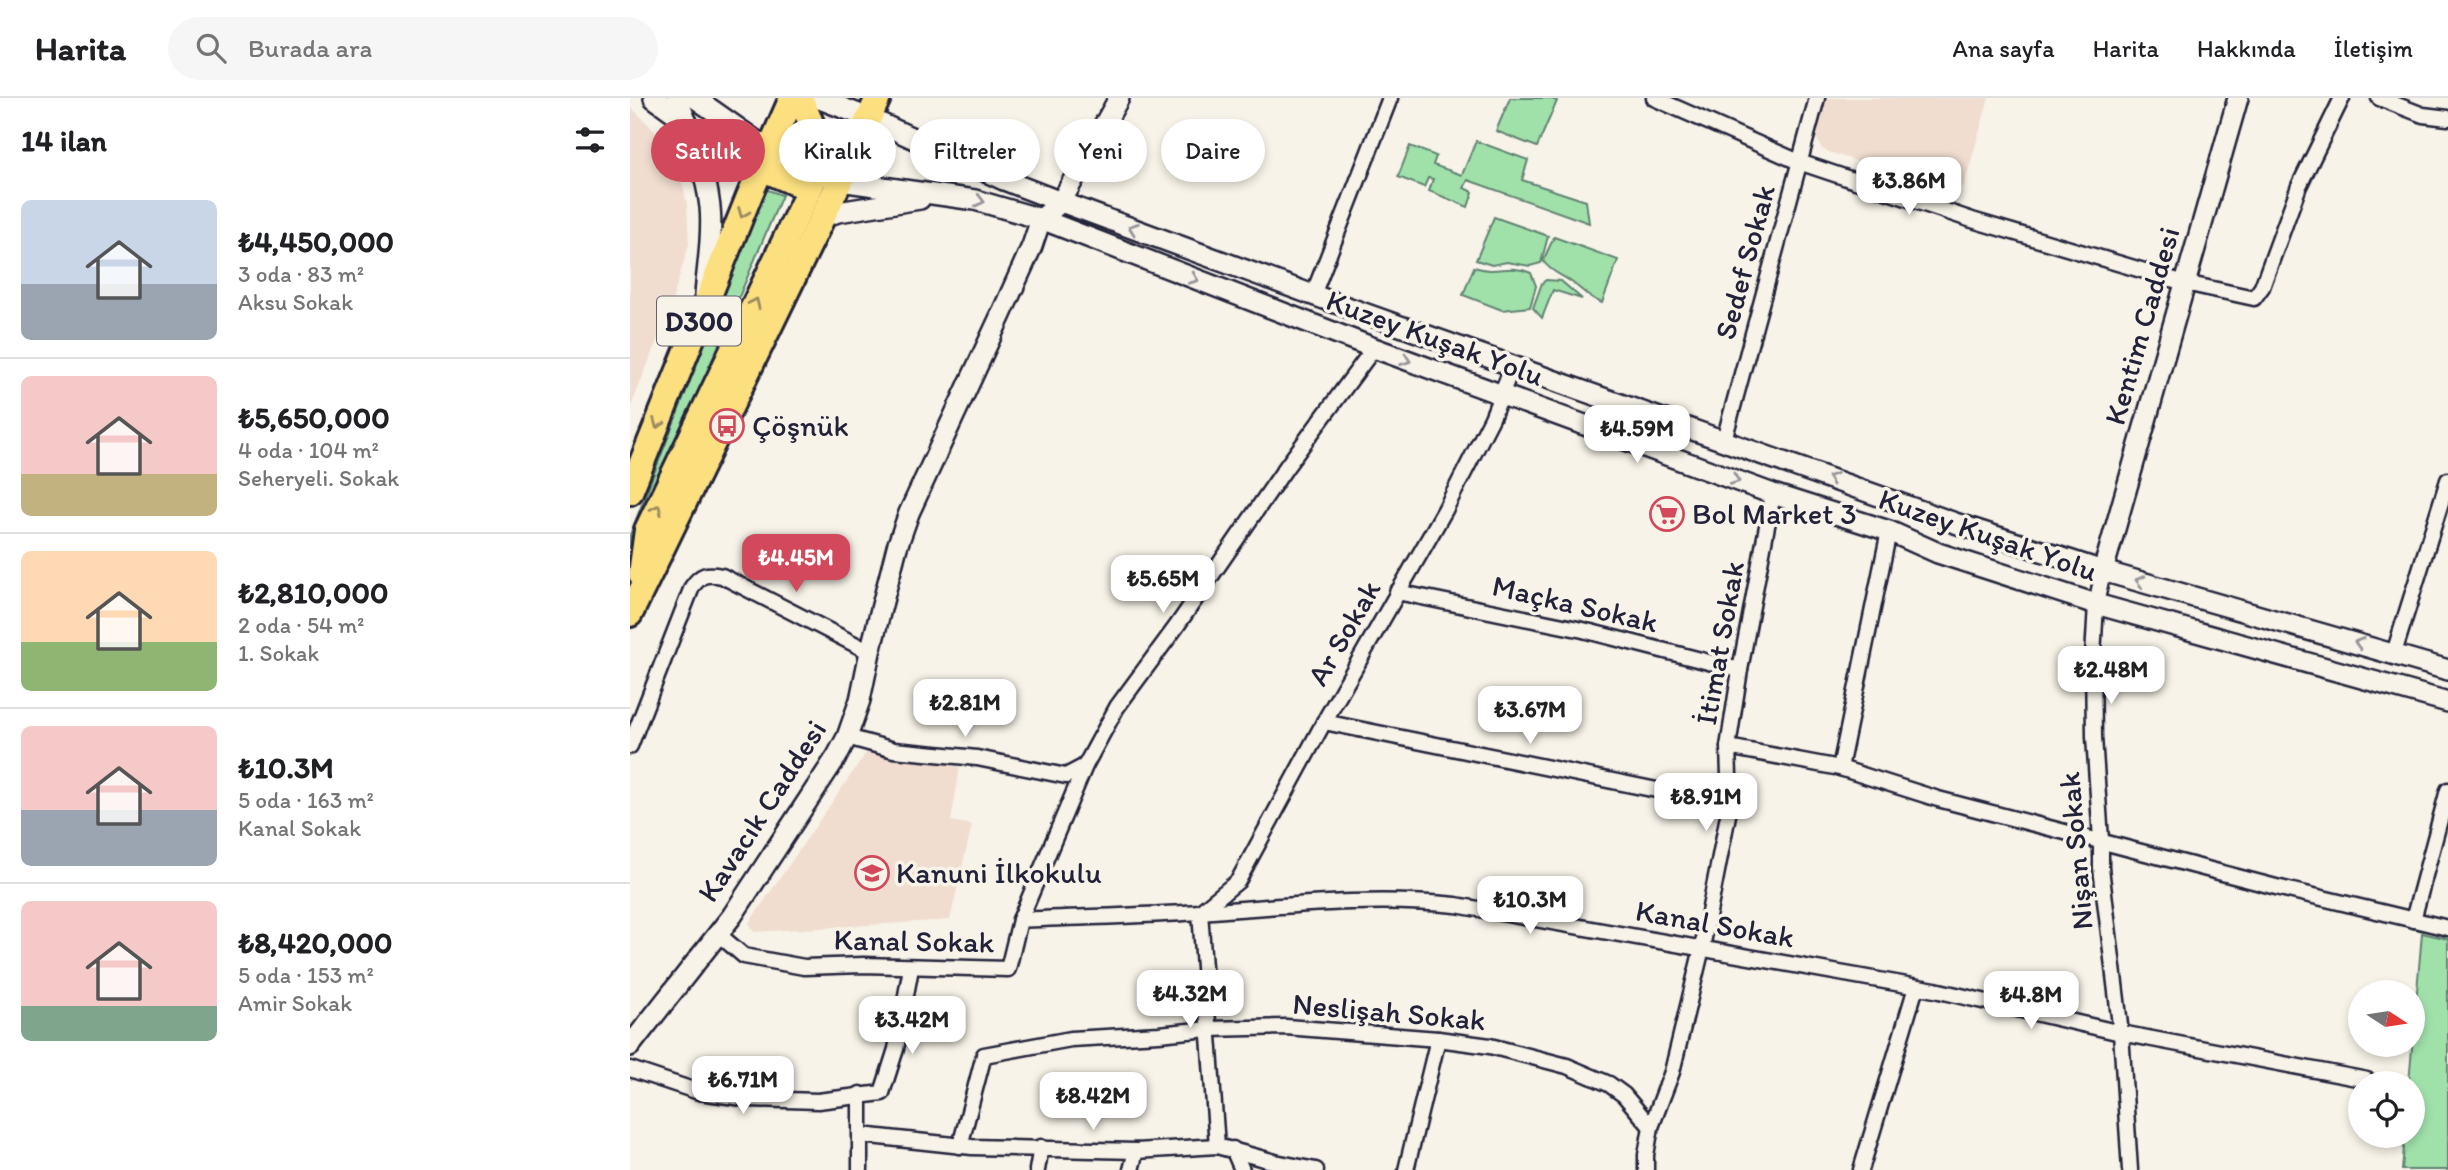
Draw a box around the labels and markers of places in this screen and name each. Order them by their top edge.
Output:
pin: ₺3.86M [1852,158,1966,217]
pin: ₺4.59M [1580,406,1694,465]
bus stop icon: Çöşnük [708,407,746,445]
place label: Çöşnük [752,407,849,444]
supermarket icon: Bol Market 3 [1648,495,1686,533]
place label: Bol Market 3 [1692,495,1857,532]
pin: ₺4.45M [739,534,853,594]
pin: ₺5.65M [1106,556,1220,615]
pin: ₺2.48M [2054,646,2168,706]
pin: ₺2.81M [908,680,1022,739]
pin: ₺3.67M [1473,686,1587,746]
pin: ₺8.91M [1649,774,1763,833]
school or university icon: Kanuni İlkokulu [853,854,891,892]
place label: Kanuni İlkokulu [896,854,1102,891]
pin: ₺10.3M [1473,876,1587,936]
pin: ₺4.32M [1133,970,1247,1030]
pin: ₺4.8M [1982,972,2080,1031]
pin: ₺3.42M [855,996,969,1056]
pin: ₺6.71M [686,1056,800,1116]
pin: ₺8.42M [1036,1072,1150,1132]

